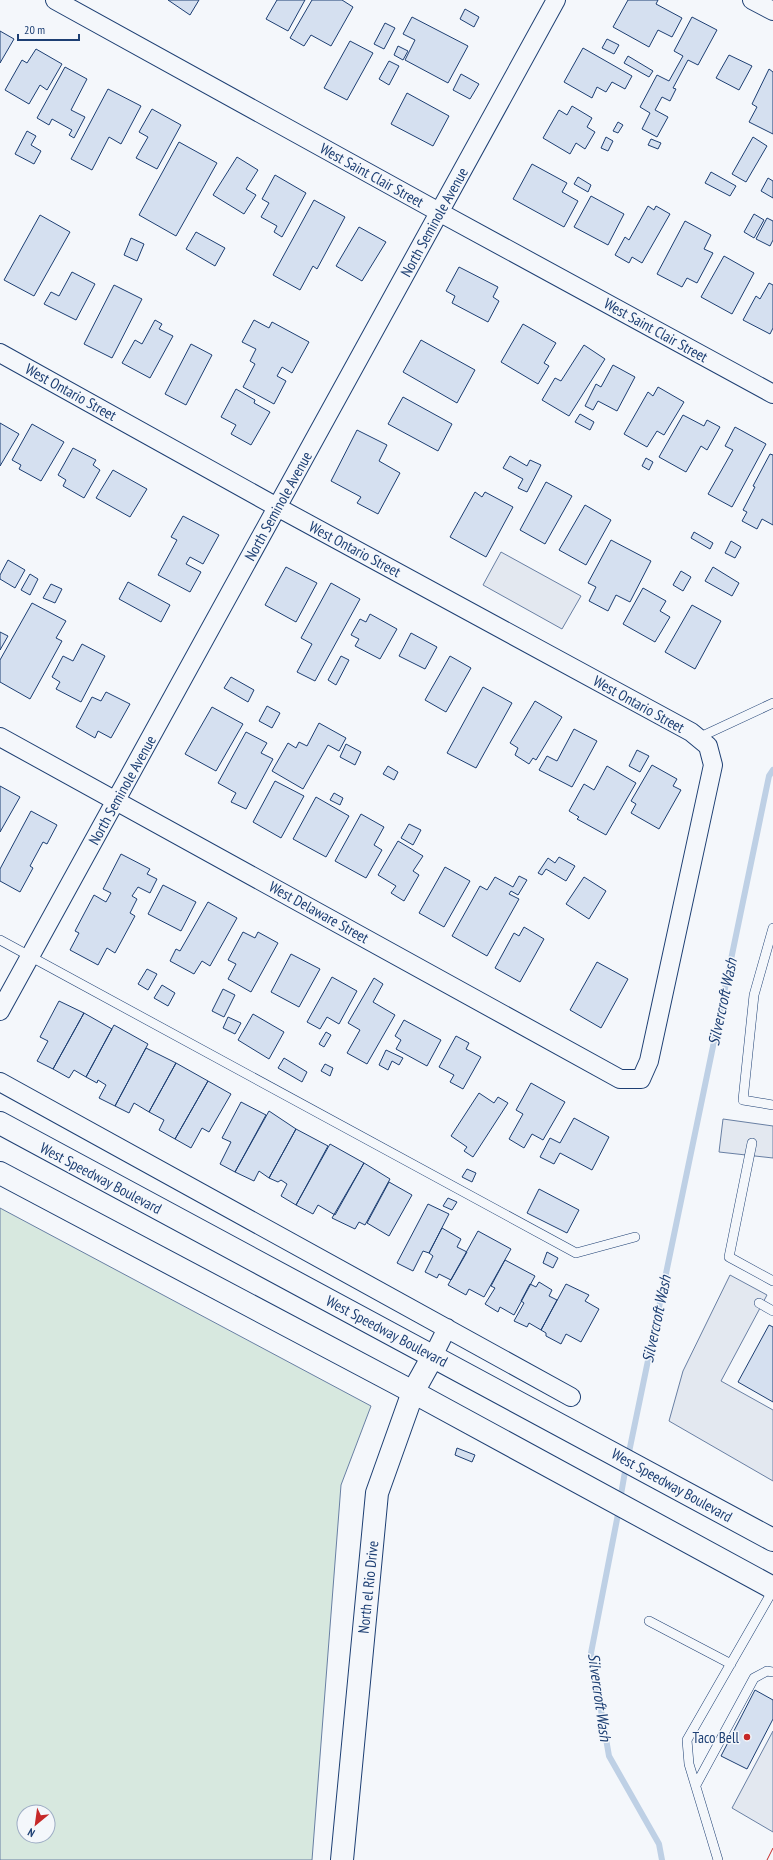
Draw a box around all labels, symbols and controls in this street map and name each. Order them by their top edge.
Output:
scale bar [18,16,79,42]
text: 20 m [24,22,45,37]
street label: West Saint Clair Street [317,139,427,211]
street label: North Seminole Avenue [396,164,472,280]
street label: West Saint Clair Street [601,294,711,366]
street label: West Ontario Street [22,359,120,425]
street label: North Seminole Avenue [240,448,316,564]
street label: West Ontario Street [306,517,404,581]
street label: West Ontario Street [590,671,688,737]
street label: North Seminole Avenue [84,732,160,848]
street label: West Delaware Street [266,877,372,947]
water label: Silvercroft Wash [703,956,741,1047]
street label: West Speedway Boulevard [37,1138,165,1218]
water label: Silvercroft Wash [637,1273,675,1364]
street label: West Speedway Boulevard [323,1291,451,1371]
street label: West Speedway Boulevard [608,1444,736,1526]
street label: North el Rio Drive [354,1540,382,1634]
water label: Silvercroft Wash [584,1652,616,1743]
place label: Taco Bell [693,1728,739,1747]
marker: Taco Bell [742,1732,752,1742]
north arrow [16,1804,56,1844]
text: N [25,1825,37,1840]

